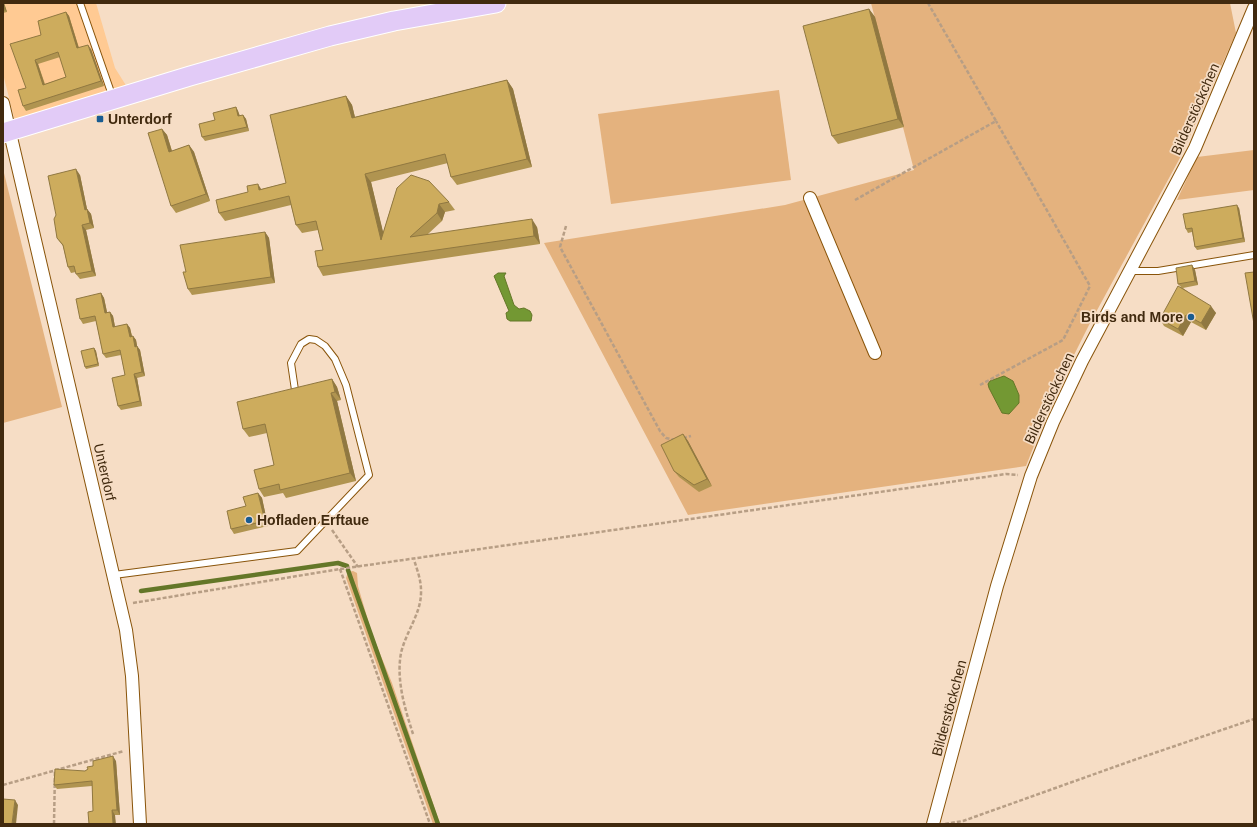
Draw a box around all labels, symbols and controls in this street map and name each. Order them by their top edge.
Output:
street label: Bilderstöckchen [1168,61,1222,157]
place label: Unterdorf [108,111,172,127]
marker: Unterdorf [95,114,105,124]
place label: Birds and More [1081,309,1183,325]
marker: Birds and More [1186,312,1196,322]
street label: Bilderstöckchen [1021,350,1077,446]
street label: Unterdorf [91,442,119,502]
place label: Hofladen Erftaue [257,512,369,528]
marker: Hofladen Erftaue [244,515,254,525]
street label: Bilderstöckchen [928,658,970,758]

